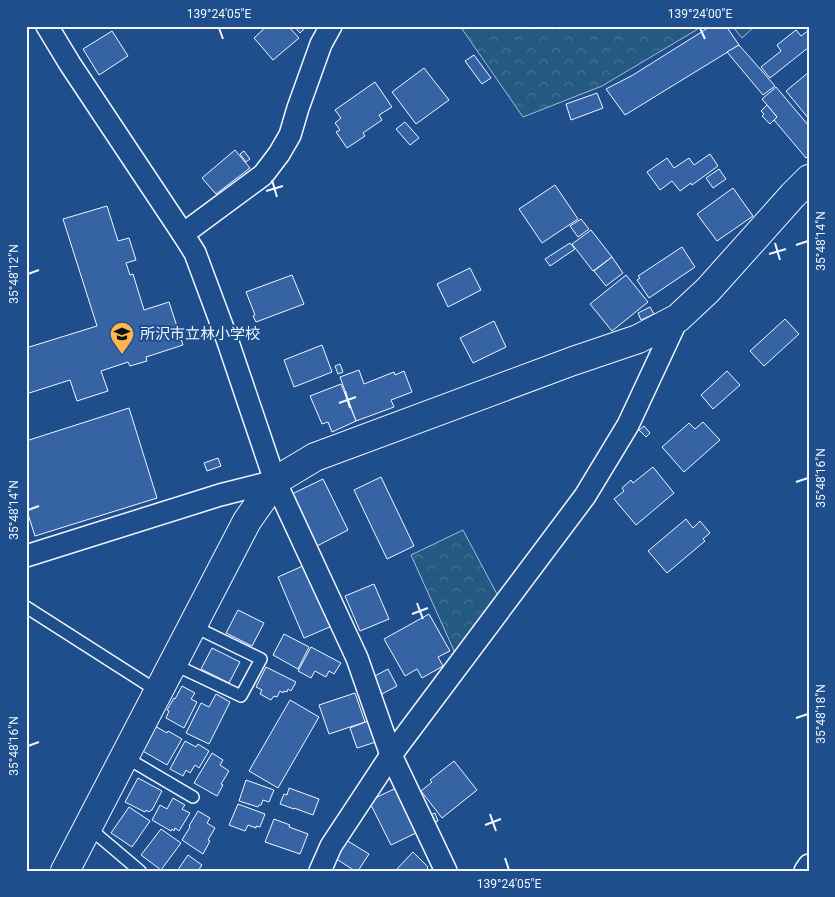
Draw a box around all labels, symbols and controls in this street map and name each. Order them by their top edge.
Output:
text: 139°24'05"E [187,7,251,21]
text: 139°24'00"E [668,7,732,21]
text: 35°48'14"N [814,211,828,271]
text: 35°48'12"N [7,244,21,304]
school or university icon: 所沢市立林小学校 [109,321,135,355]
place label: 所沢市立林小学校 [140,325,260,343]
text: 35°48'16"N [814,448,828,508]
text: 35°48'14"N [7,480,21,540]
text: 35°48'18"N [814,684,828,744]
text: 35°48'16"N [7,716,21,776]
text: 139°24'05"E [477,877,541,891]

